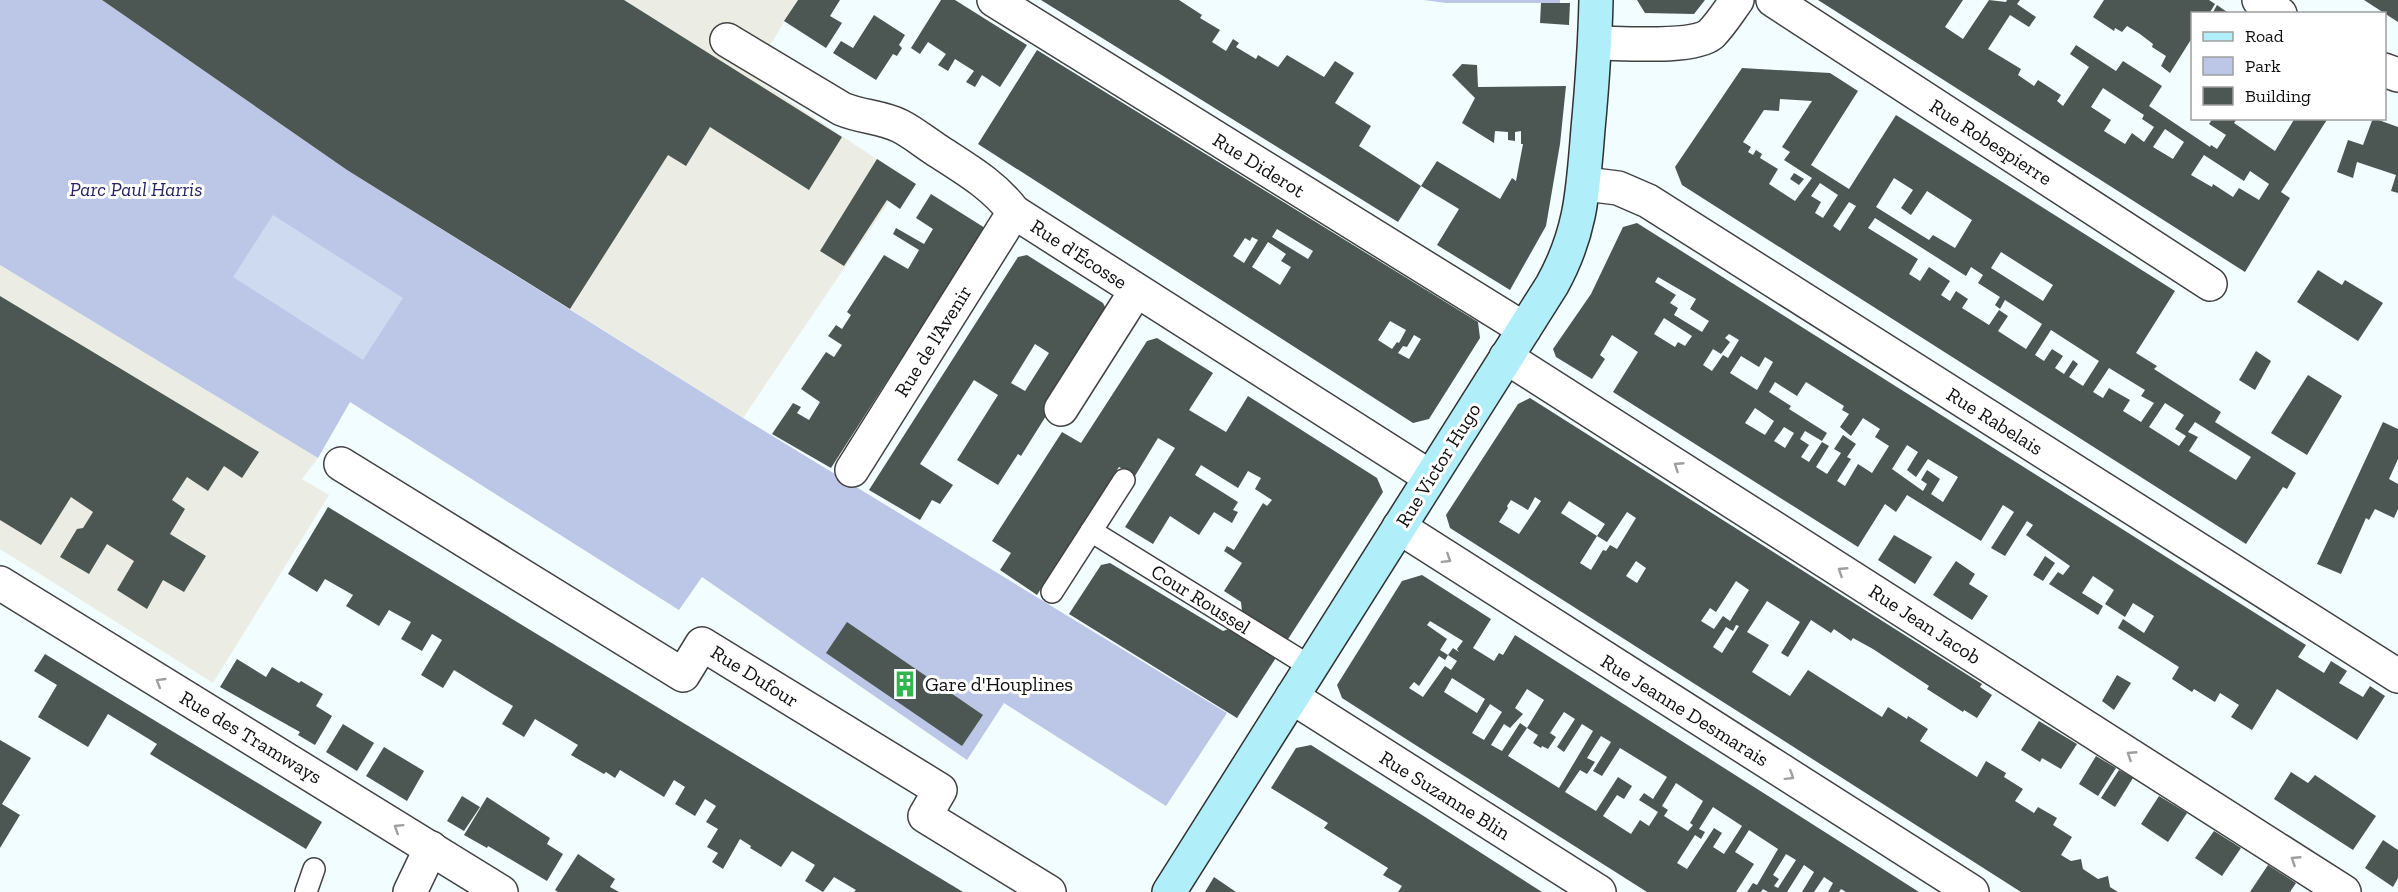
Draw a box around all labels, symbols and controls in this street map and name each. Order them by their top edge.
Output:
legend [2191,12,2386,120]
text: Road [2245,25,2284,47]
text: Park [2245,55,2281,77]
text: Building [2245,85,2311,107]
street label: Rue Robespierre [1925,94,2057,190]
street label: Rue Diderot [1209,127,1310,203]
park label: Parc Paul Harris [69,177,203,201]
street label: Rue d'Écosse [1026,214,1132,294]
street label: Rue de l'Avenir [889,281,977,401]
street label: Rue Rabelais [1942,382,2048,460]
street label: Rue Victor Hugo [1390,399,1486,531]
one-way arrow [1674,462,1685,473]
one-way arrow [1441,552,1452,563]
street label: Cour Roussel [1147,559,1255,639]
one-way arrow [1838,567,1849,578]
street label: Rue Jean Jacob [1864,579,1986,669]
street label: Rue Dufour [707,640,803,712]
street label: Rue Jeanne Desmarais [1597,649,1773,771]
building icon: Gare d'Houplines [890,669,920,699]
place label: Gare d'Houplines [925,672,1073,696]
one-way arrow [156,677,166,689]
street label: Rue des Tramways [176,685,326,789]
street label: Rue Suzanne Blin [1375,745,1515,845]
one-way arrow [2126,752,2137,763]
one-way arrow [1784,768,1794,780]
one-way arrow [394,824,404,836]
one-way arrow [2291,856,2301,868]

